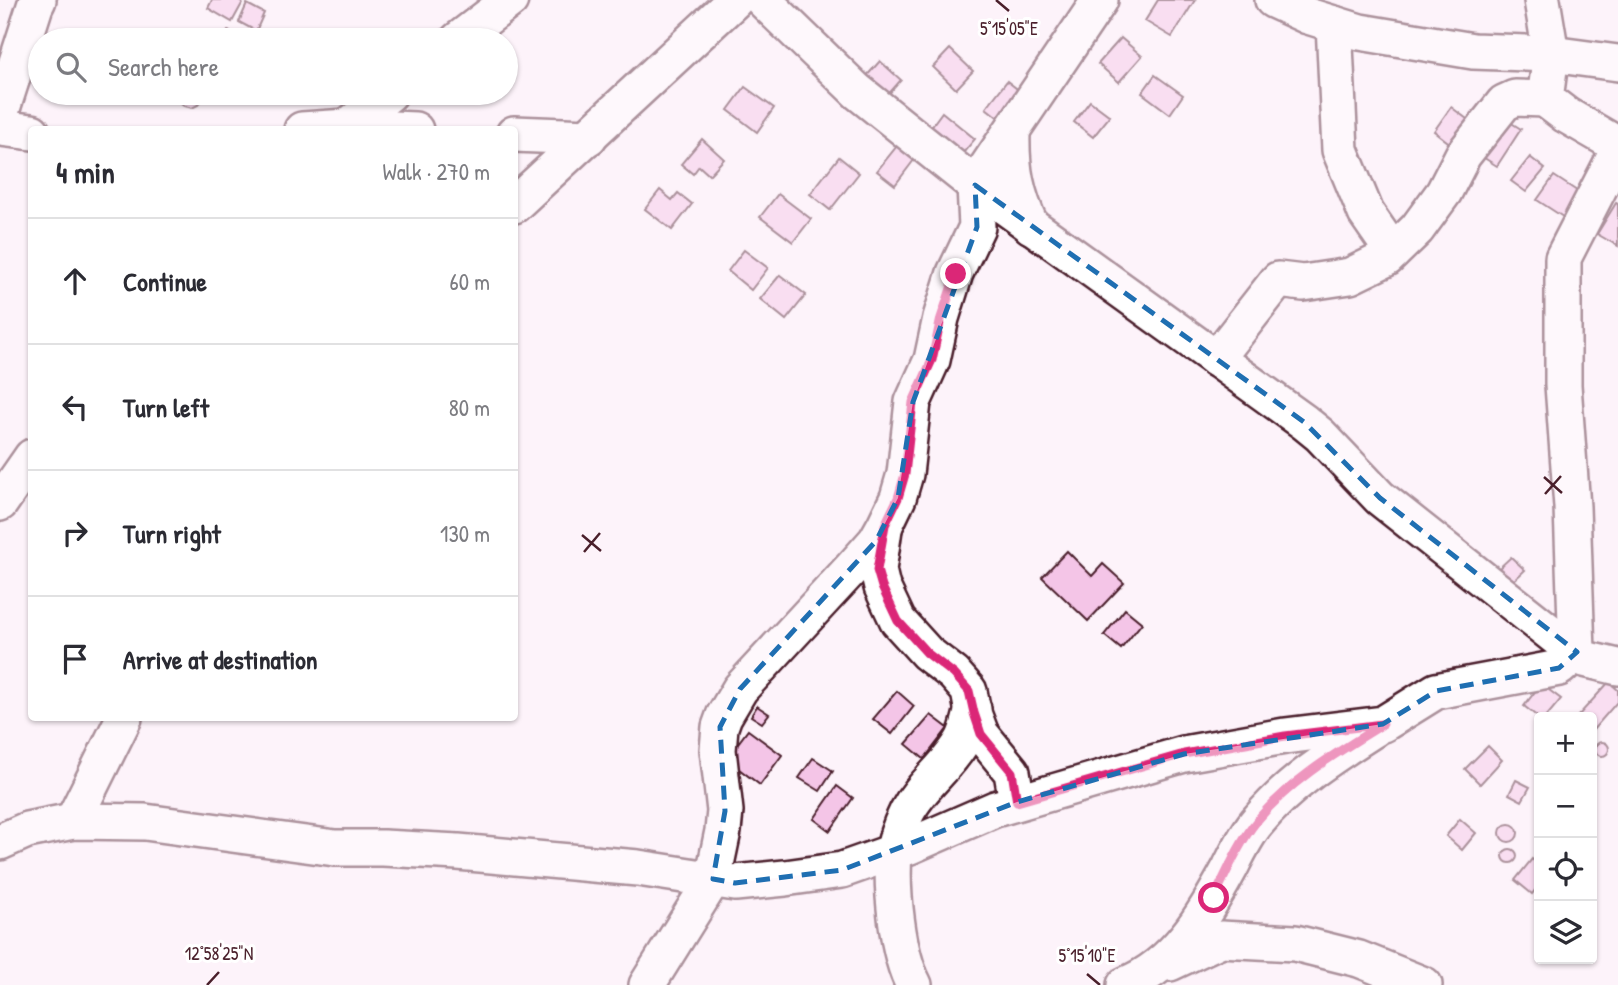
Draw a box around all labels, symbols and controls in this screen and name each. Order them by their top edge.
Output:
text: 5°15'05"E [980,16,1038,41]
search box [28,28,518,105]
icon: search [52,48,90,86]
text: Search here [108,49,219,84]
text: 4 min [56,152,115,192]
text: Walk · 270 m [383,156,490,187]
route end [940,258,971,289]
icon: ahead [56,262,94,300]
text: Continue [123,264,207,299]
text: 60 m [450,266,490,297]
icon: left [56,388,94,426]
text: Turn left [123,390,209,425]
text: 80 m [449,392,490,423]
icon: right [56,514,94,552]
text: Turn right [123,516,221,551]
text: 130 m [440,518,490,549]
icon: arrive [56,640,94,678]
text: Arrive at destination [123,642,318,677]
map controls [1534,712,1597,964]
button: + [1534,712,1597,775]
button: − [1534,775,1597,838]
button: locate [1534,838,1597,901]
route start [1198,882,1229,913]
button: layers [1534,901,1597,964]
text: 12°58'25"N [185,941,253,966]
text: 5°15'10"E [1059,943,1115,968]

